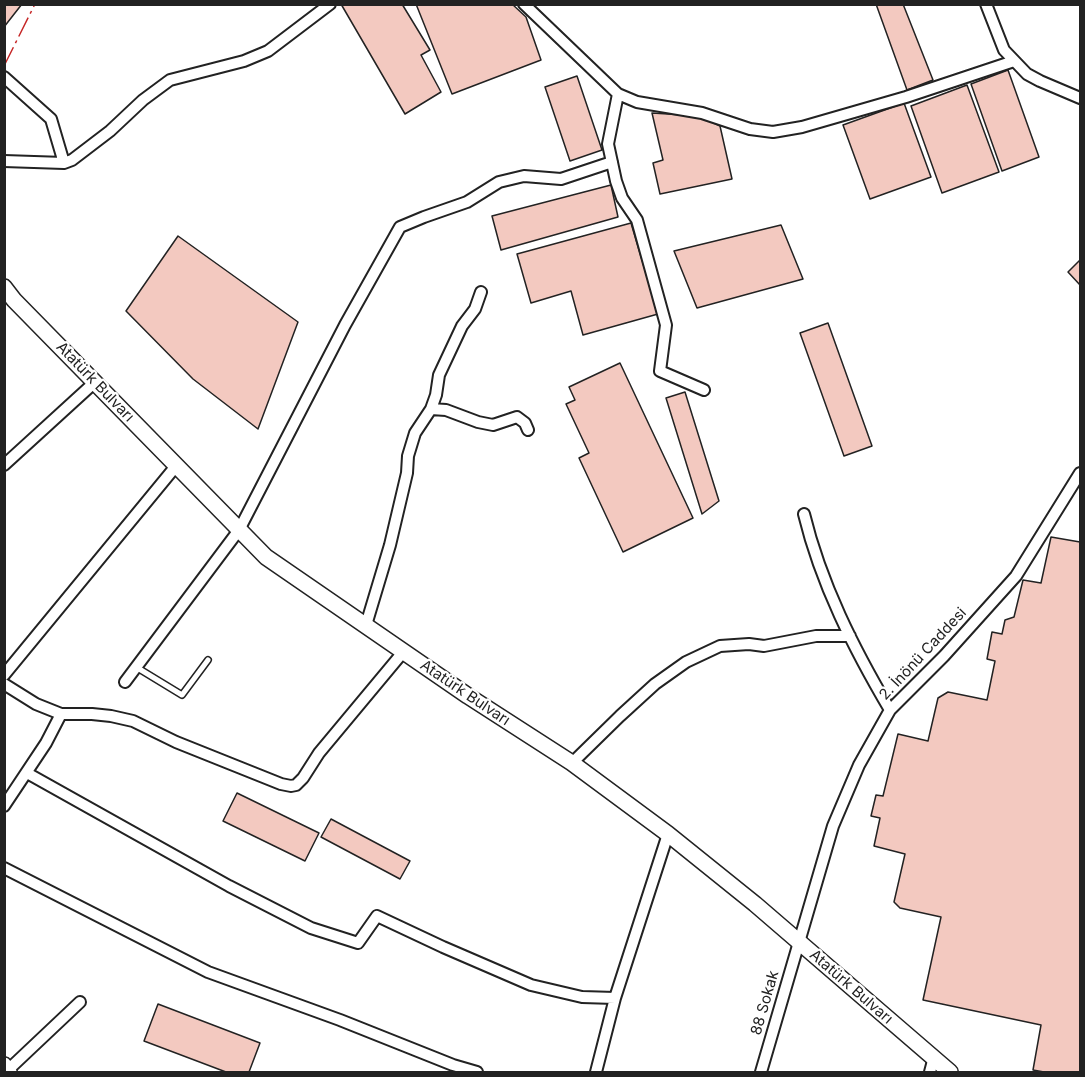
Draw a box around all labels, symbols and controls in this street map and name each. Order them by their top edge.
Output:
street label: Atatürk Bulvarı [52,338,138,426]
street label: 2. İnönü Caddesi [876,604,970,704]
street label: Atatürk Bulvarı [417,656,513,730]
street label: Atatürk Bulvarı [806,946,896,1028]
street label: 88 Sokak [747,969,783,1037]

